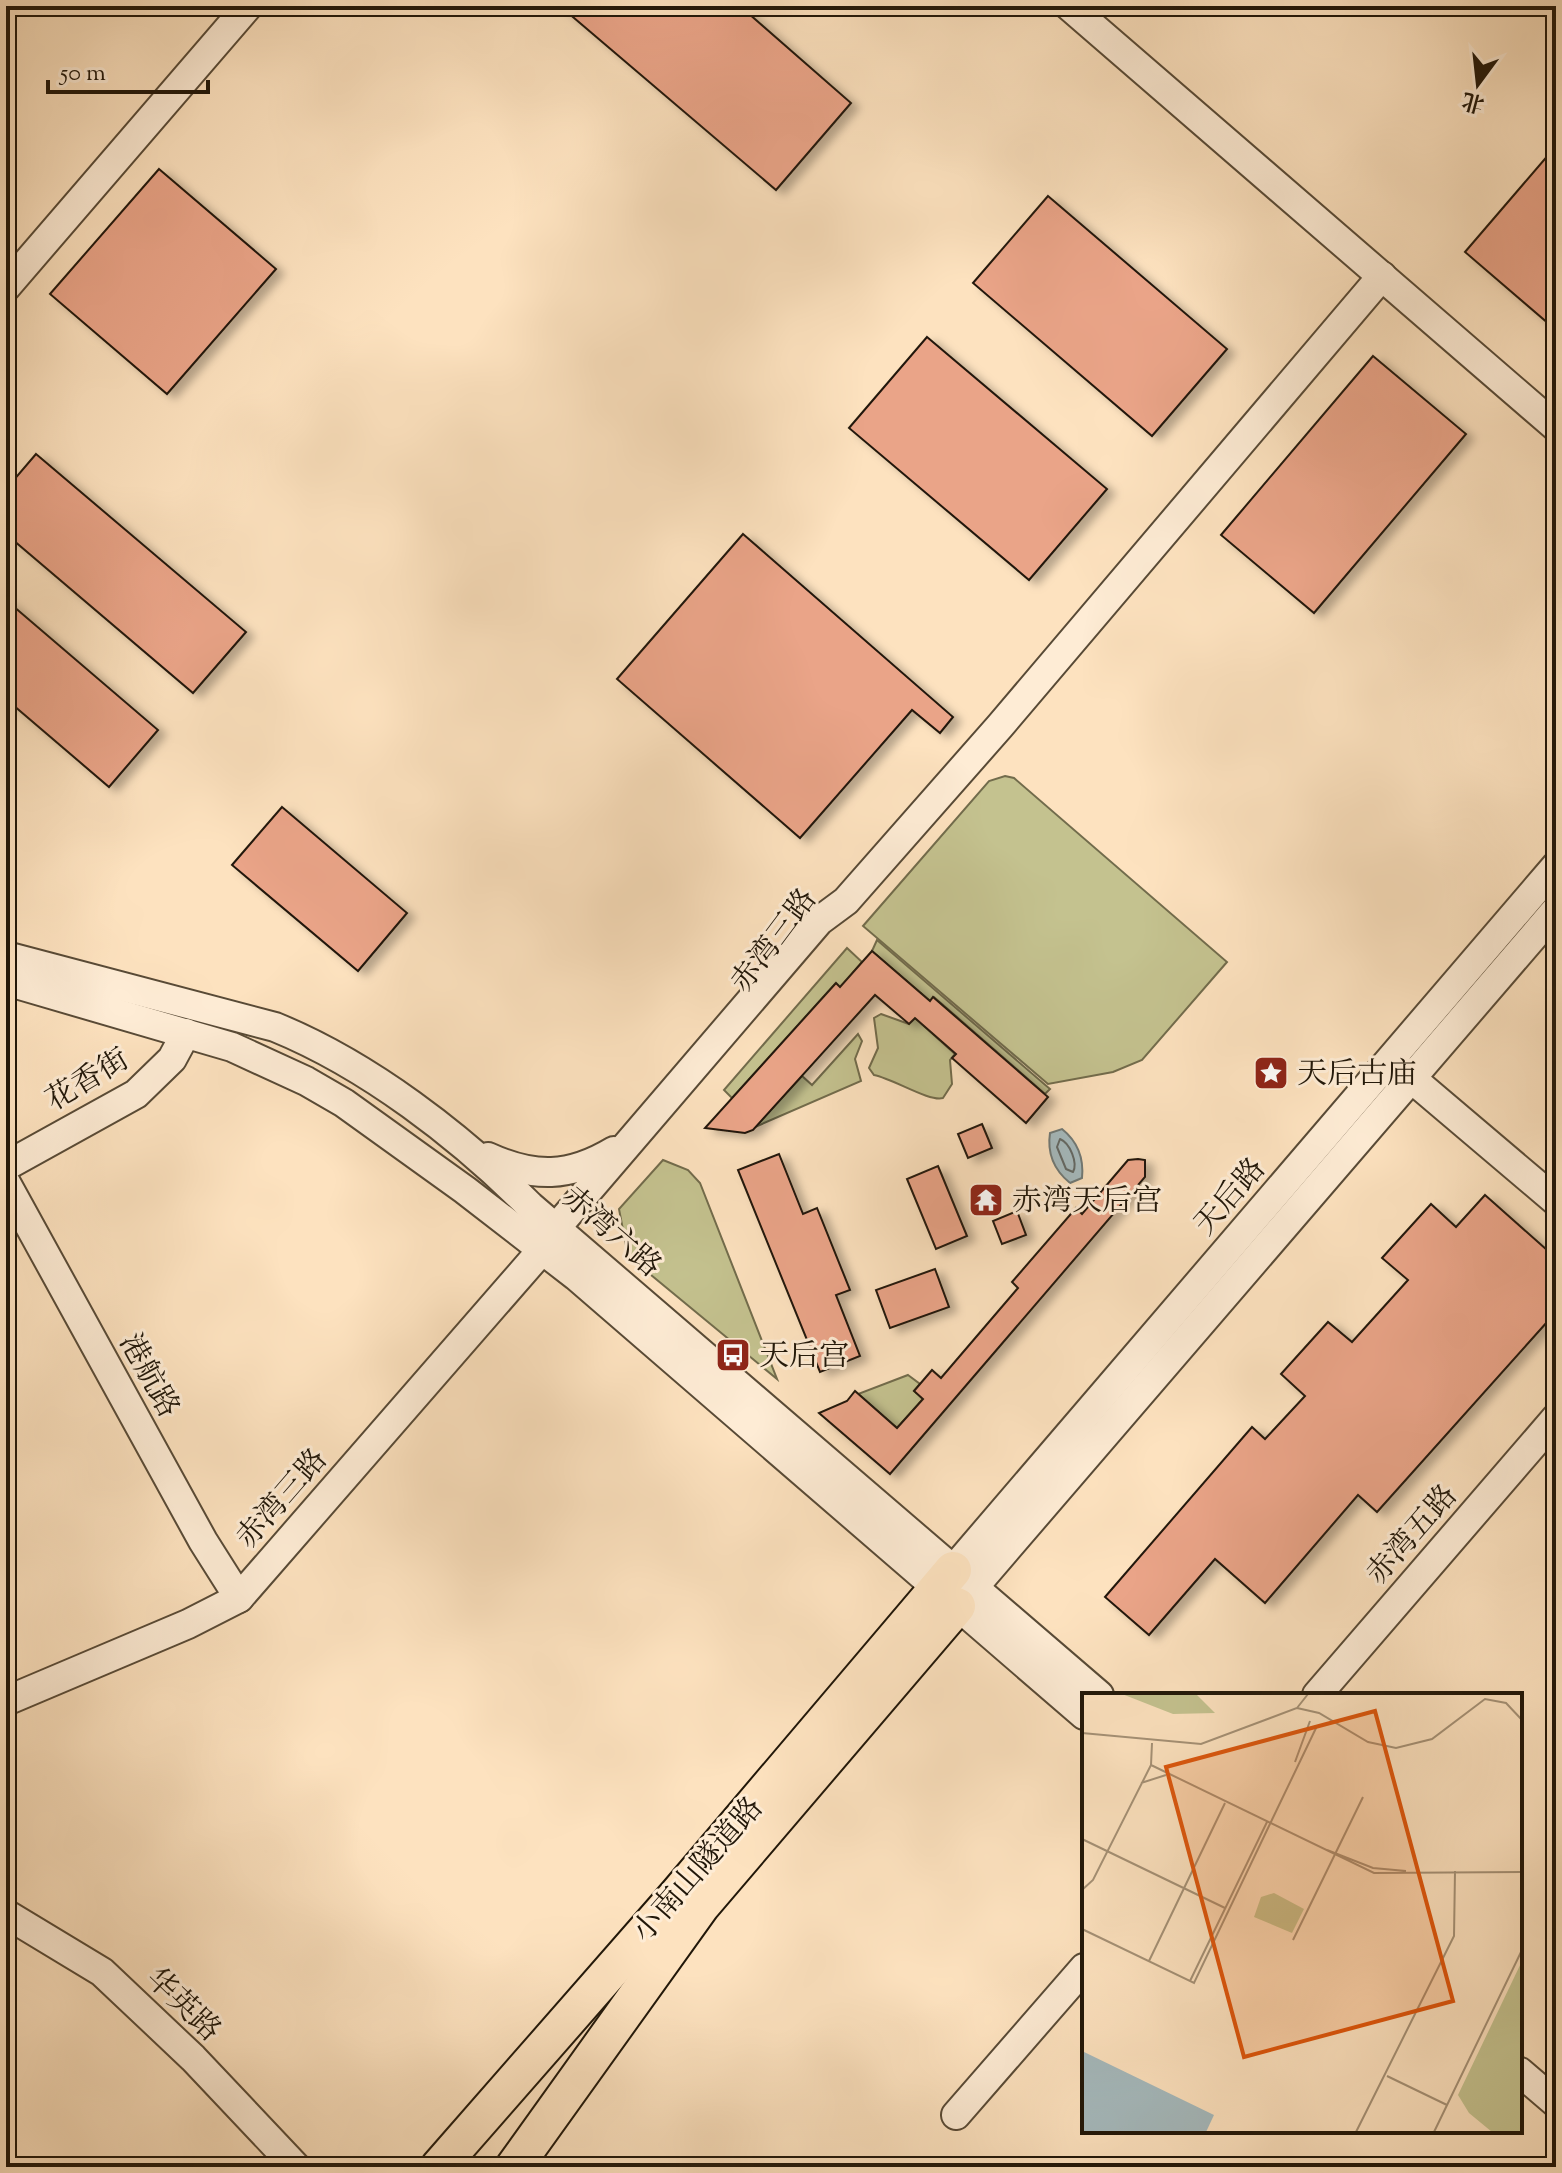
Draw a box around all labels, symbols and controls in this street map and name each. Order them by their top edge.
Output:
scale bar [48,44,208,94]
north arrow [1438,44,1518,124]
text: 50 m [58,57,106,91]
text: 北 [1459,82,1488,119]
street label: 赤湾三路 [722,881,828,1002]
street label: 花香街 [39,1040,138,1123]
place icon: 天后古庙 [1252,1054,1290,1092]
place label: 天后古庙 [1297,1054,1417,1097]
street label: 天后路 [1185,1150,1277,1246]
street label: 赤湾六路 [551,1177,670,1288]
temple icon: 赤湾天后宫 [967,1181,1005,1219]
place label: 赤湾天后宫 [1012,1181,1162,1224]
street label: 港航路 [107,1326,188,1426]
bus stop icon: 天后宫 [714,1336,752,1374]
place label: 天后宫 [759,1336,849,1379]
street label: 赤湾三路 [227,1440,338,1559]
street label: 赤湾五路 [1357,1476,1468,1595]
inset map [1082,1693,1522,2133]
street label: 小南山隧道路 [624,1789,774,1953]
street label: 华英路 [135,1959,230,2053]

